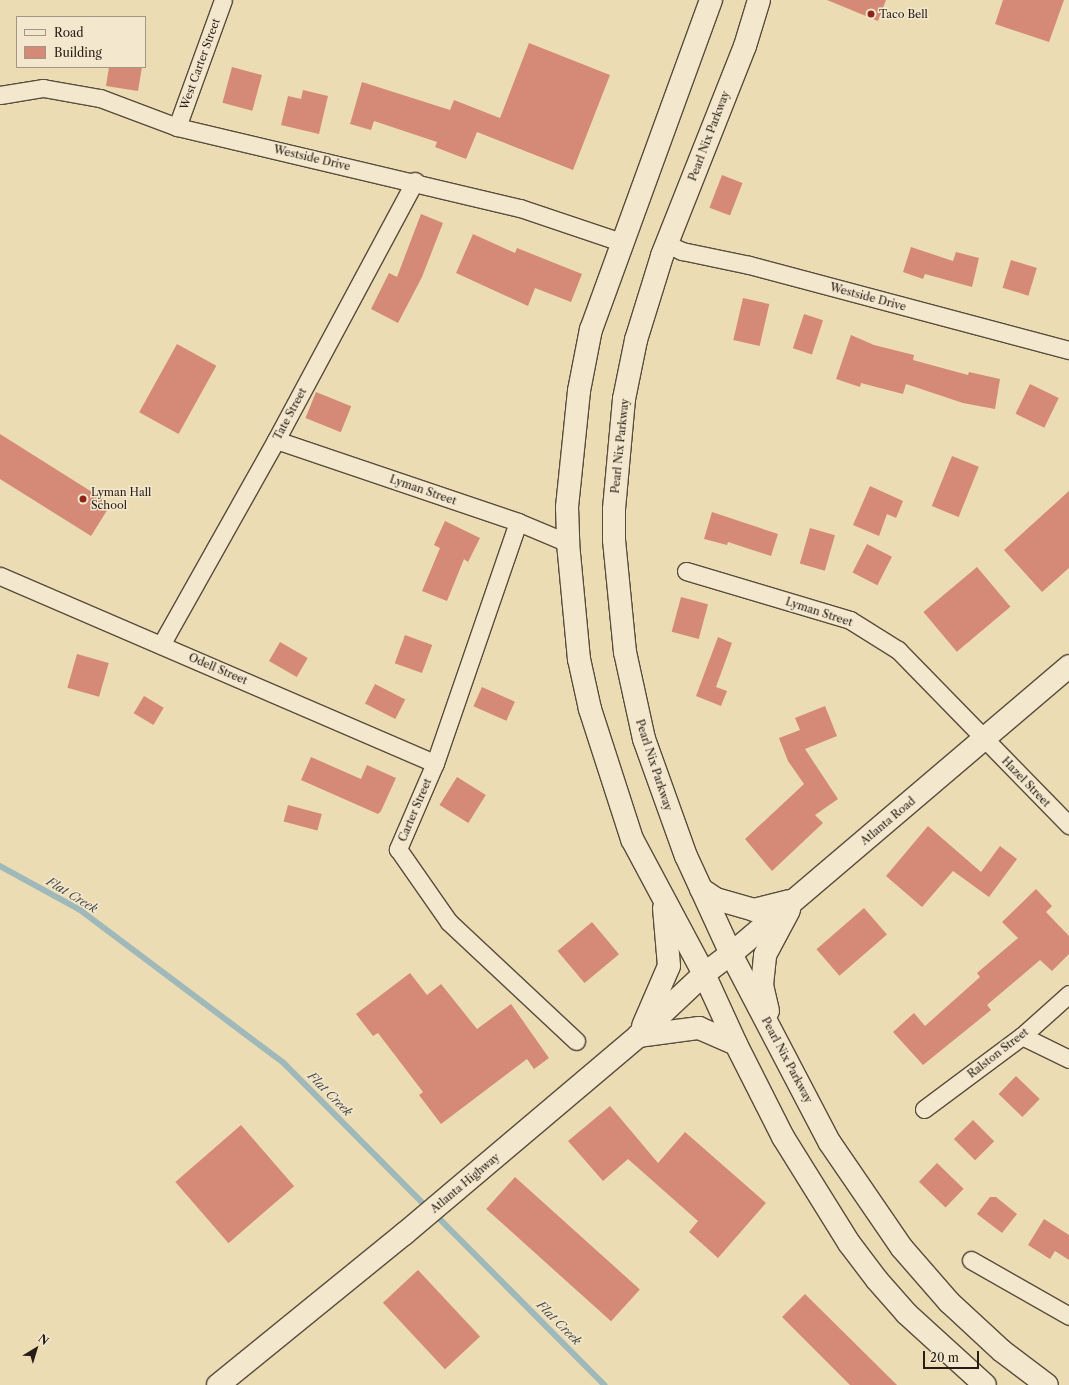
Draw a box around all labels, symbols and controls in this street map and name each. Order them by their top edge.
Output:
place label: Taco Bell [879,7,928,21]
marker: Taco Bell [866,9,876,19]
legend [16,16,146,68]
street label: West Carter Street [177,16,223,112]
text: Road [54,25,84,40]
text: Building [54,45,102,60]
street label: Pearl Nix Parkway [686,89,732,183]
street label: Westside Drive [272,143,352,173]
street label: Westside Drive [828,280,908,314]
street label: Tate Street [271,386,309,442]
street label: Pearl Nix Parkway [608,398,632,494]
street label: Lyman Street [388,472,458,508]
place label: Lyman Hall School [91,486,151,512]
marker: Lyman Hall School [78,494,88,504]
street label: Lyman Street [784,595,854,629]
street label: Odell Street [187,651,249,687]
street label: Pearl Nix Parkway [633,718,675,812]
street label: Hazel Street [999,754,1053,810]
street label: Carter Street [396,776,434,844]
street label: Atlanta Road [858,794,918,848]
water label: Flat Creek [44,874,100,916]
street label: Pearl Nix Parkway [759,1015,815,1105]
street label: Ralston Street [965,1025,1031,1081]
water label: Flat Creek [305,1069,355,1119]
street label: Atlanta Highway [428,1150,502,1216]
water label: Flat Creek [534,1298,584,1348]
north arrow [16,1329,56,1369]
text: N [35,1331,51,1348]
scale bar [925,1343,981,1369]
text: 20 m [930,1350,959,1365]

